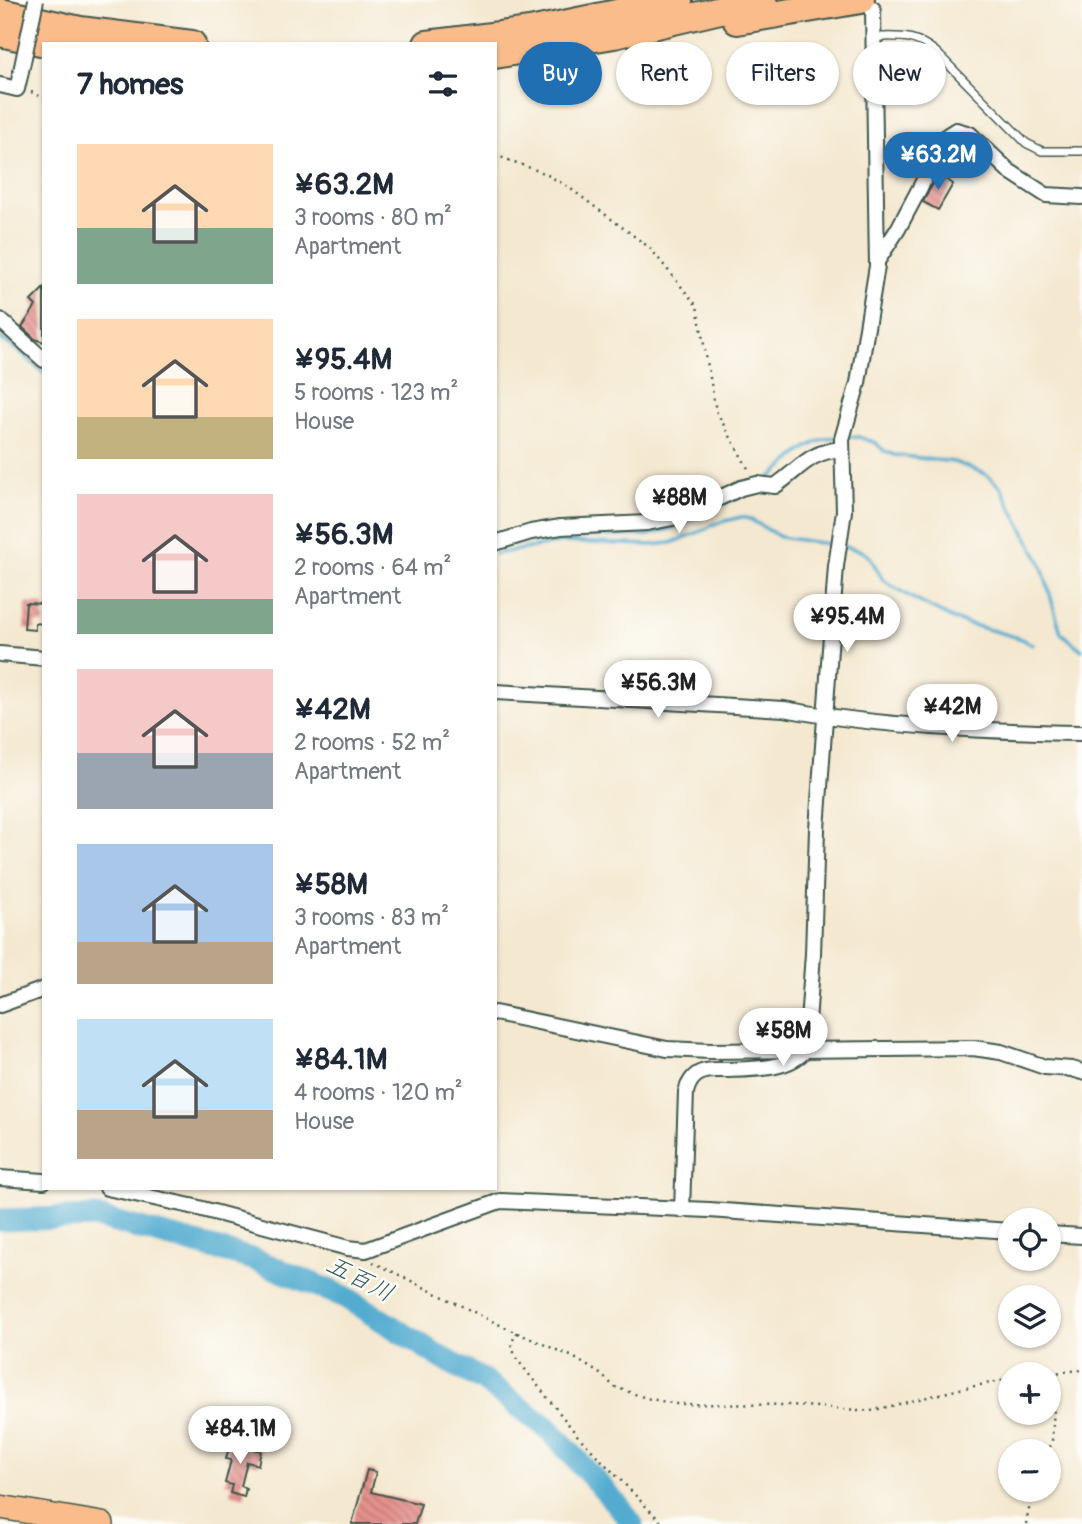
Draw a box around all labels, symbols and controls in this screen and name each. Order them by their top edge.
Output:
chip: Buy [518,42,602,105]
chip: Rent [616,42,712,105]
chip: Filters [726,42,839,105]
chip: New [853,42,946,105]
icon: filters [424,65,462,103]
text: 7 homes [77,66,184,103]
pin: ¥63.2M [881,132,995,192]
text: ¥63.2M [900,140,976,169]
text: ¥63.2M [294,166,394,203]
icon: home [133,172,217,256]
text: 3 rooms · 80 m² [294,203,452,232]
text: Apartment [294,232,401,261]
text: ¥95.4M [294,341,392,378]
icon: home [133,347,217,431]
text: 5 rooms · 123 m² [294,378,458,407]
text: House [294,407,354,436]
pin: ¥88M [638,476,720,535]
text: ¥88M [651,483,707,512]
text: ¥56.3M [294,516,393,553]
icon: home [133,522,217,606]
text: 2 rooms · 64 m² [294,553,451,582]
text: Apartment [294,582,401,611]
pin: ¥95.4M [790,594,904,654]
text: ¥95.4M [809,602,885,631]
pin: ¥56.3M [601,660,715,720]
text: ¥56.3M [620,668,696,697]
pin: ¥42M [911,684,993,744]
text: ¥42M [294,691,371,728]
text: ¥42M [923,692,981,721]
icon: home [133,697,217,781]
text: 2 rooms · 52 m² [294,728,450,757]
text: Apartment [294,757,401,786]
text: ¥58M [294,866,368,903]
icon: home [133,872,217,956]
text: 3 rooms · 83 m² [294,903,449,932]
text: Apartment [294,932,401,961]
pin: ¥58M [742,1009,824,1068]
text: ¥58M [755,1016,811,1045]
text: ¥84.1M [294,1041,387,1078]
icon: home [133,1047,217,1131]
text: 4 rooms · 120 m² [294,1078,463,1107]
text: House [294,1107,354,1136]
map controls [998,1208,1061,1502]
button: locate [998,1208,1061,1271]
water label: 五百川 [321,1250,399,1308]
button: layers [998,1285,1061,1348]
button: + [998,1362,1061,1425]
pin: ¥84.1M [183,1406,297,1466]
text: ¥84.1M [204,1414,276,1443]
button: − [998,1439,1061,1502]

